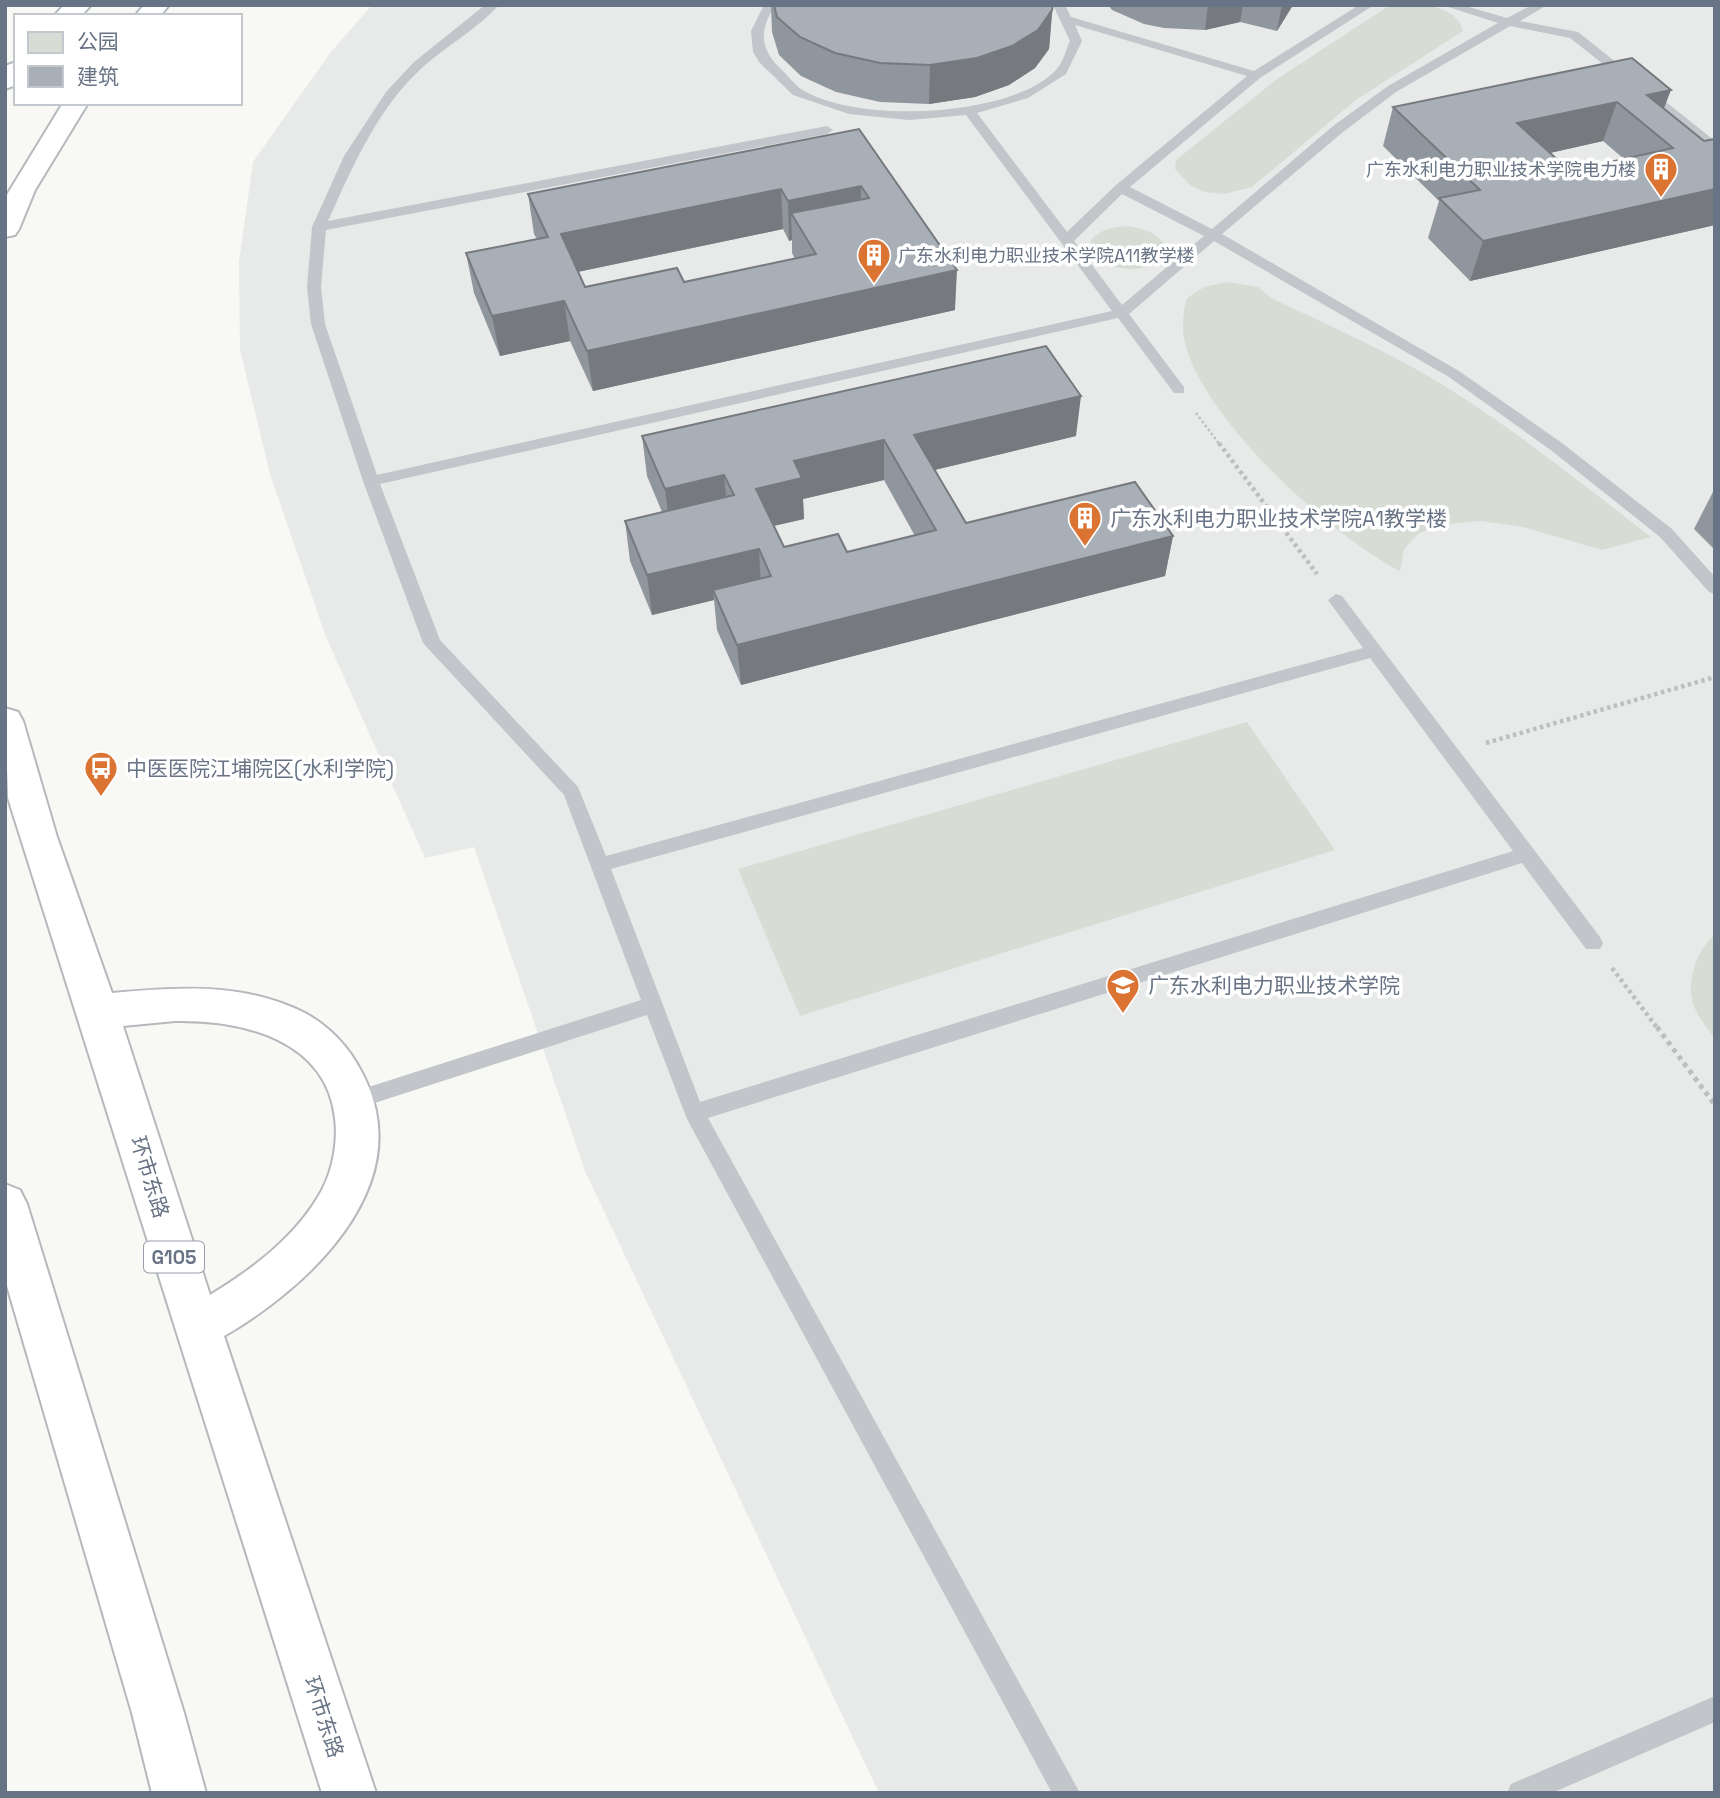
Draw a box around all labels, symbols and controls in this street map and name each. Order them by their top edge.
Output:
legend [14,14,242,105]
text: 公园 [77,28,119,55]
text: 建筑 [77,63,119,90]
building icon: 广东水利电力职业技术学院电力楼 [1642,150,1680,199]
place label: 广东水利电力职业技术学院电力楼 [1366,158,1636,181]
building icon: 广东水利电力职业技术学院A11教学楼 [855,236,893,285]
place label: 广东水利电力职业技术学院A11教学楼 [898,244,1194,267]
building icon: 广东水利电力职业技术学院A1教学楼 [1066,499,1104,548]
place label: 广东水利电力职业技术学院A1教学楼 [1110,505,1447,532]
bus stop icon: 中医医院江埔院区(水利学院) [82,749,120,798]
place label: 中医医院江埔院区(水利学院) [126,755,394,782]
school or university icon: 广东水利电力职业技术学院 [1104,966,1142,1015]
place label: 广东水利电力职业技术学院 [1148,972,1400,999]
street label: 环市东路 [125,1133,175,1221]
road number: G105 [144,1242,204,1273]
street label: 环市东路 [298,1673,350,1761]

